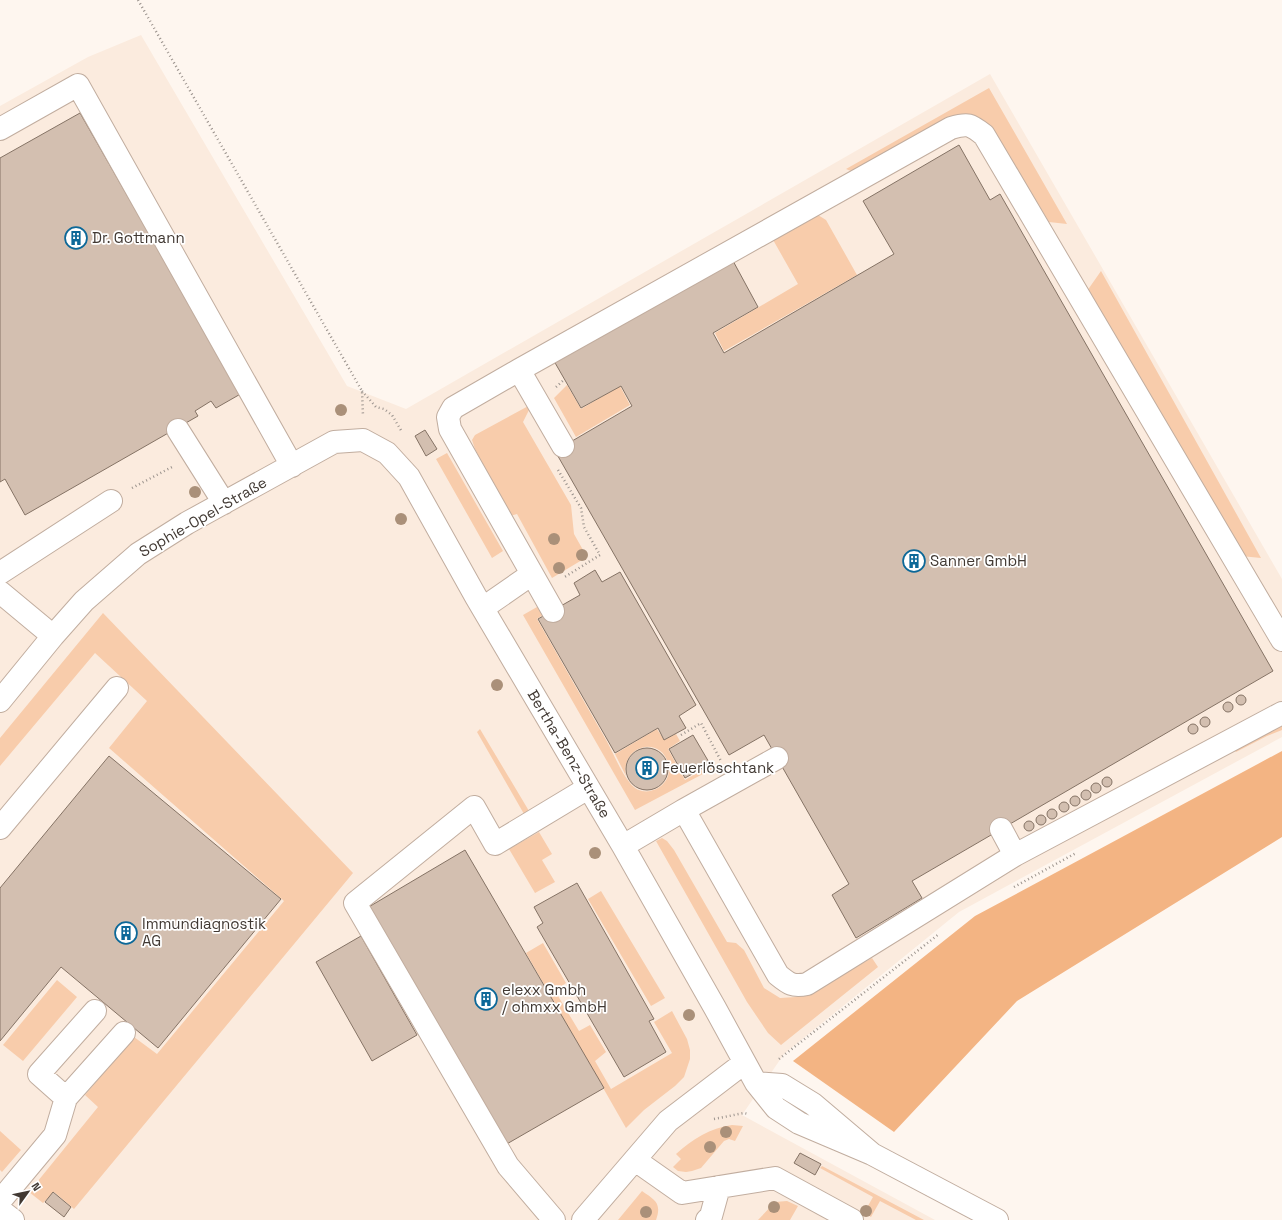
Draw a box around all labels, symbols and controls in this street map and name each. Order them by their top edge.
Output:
building icon: Dr. Gottmann [63,225,89,251]
place label: Dr. Gottmann [92,228,185,247]
street label: Sophie-Opel-Straße [136,472,270,561]
building icon: Sanner GmbH [901,548,927,574]
place label: Sanner GmbH [930,551,1027,570]
street label: Bertha-Benz-Straße [524,686,615,822]
building icon: Feuerlöschtank [634,755,660,781]
place label: Feuerlöschtank [662,758,774,777]
place label: Immundiagnostik AG [142,914,266,950]
building icon: Immundiagnostik AG [113,920,139,946]
place label: elexx Gmbh / ohmxx GmbH [502,980,607,1016]
building icon: elexx Gmbh / ohmxx GmbH [473,986,499,1012]
north arrow [8,1172,48,1212]
text: N [29,1180,44,1193]

